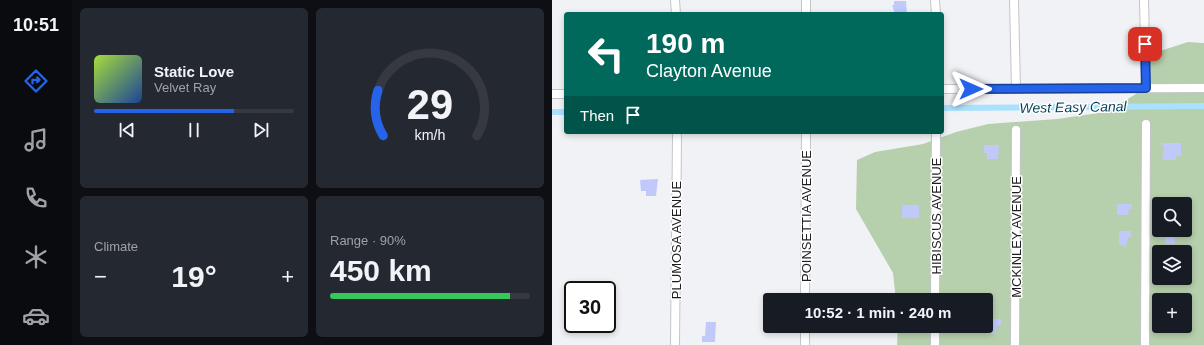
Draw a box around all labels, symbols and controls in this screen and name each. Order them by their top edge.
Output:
text: 10:51 [13,15,59,35]
pin [1128,27,1162,61]
icon: left [580,28,632,80]
text: 190 m [646,28,725,59]
icon: arrive [1134,33,1156,55]
text: Clayton Avenue [646,61,772,81]
text: Static Love [154,63,234,80]
icon: directions [22,67,50,95]
position arrow [950,68,992,110]
text: Velvet Ray [154,80,216,95]
text: 29 [407,81,453,128]
water label: West Easy Canal [1019,98,1128,116]
icon: arrive [622,104,644,126]
text: Then [580,107,614,124]
icon: previous [116,119,138,141]
icon: pause [183,119,205,141]
icon: next [250,119,272,141]
icon: music [22,126,50,154]
text: km/h [415,126,446,142]
street label: POINSETTIA AVENUE [799,150,814,282]
street label: HIBISCUS AVENUE [929,157,944,274]
street label: MCKINLEY AVENUE [1009,176,1024,298]
street label: PLUMOSA AVENUE [669,181,684,299]
icon: phone [22,184,50,212]
map controls [1152,197,1192,333]
button: search [1152,197,1192,237]
text: Range · 90% [330,233,406,248]
text: Climate [94,239,138,254]
icon: climate [22,243,50,271]
button: layers [1152,245,1192,285]
text: 450 km [330,254,432,287]
text: 19° [171,260,217,293]
text: − [94,264,107,289]
text: + [281,264,294,289]
speed limit sign: 30 [564,281,616,333]
button: + [1152,293,1192,333]
icon: car [22,302,50,330]
text: 10:52 · 1 min · 240 m [805,304,951,321]

